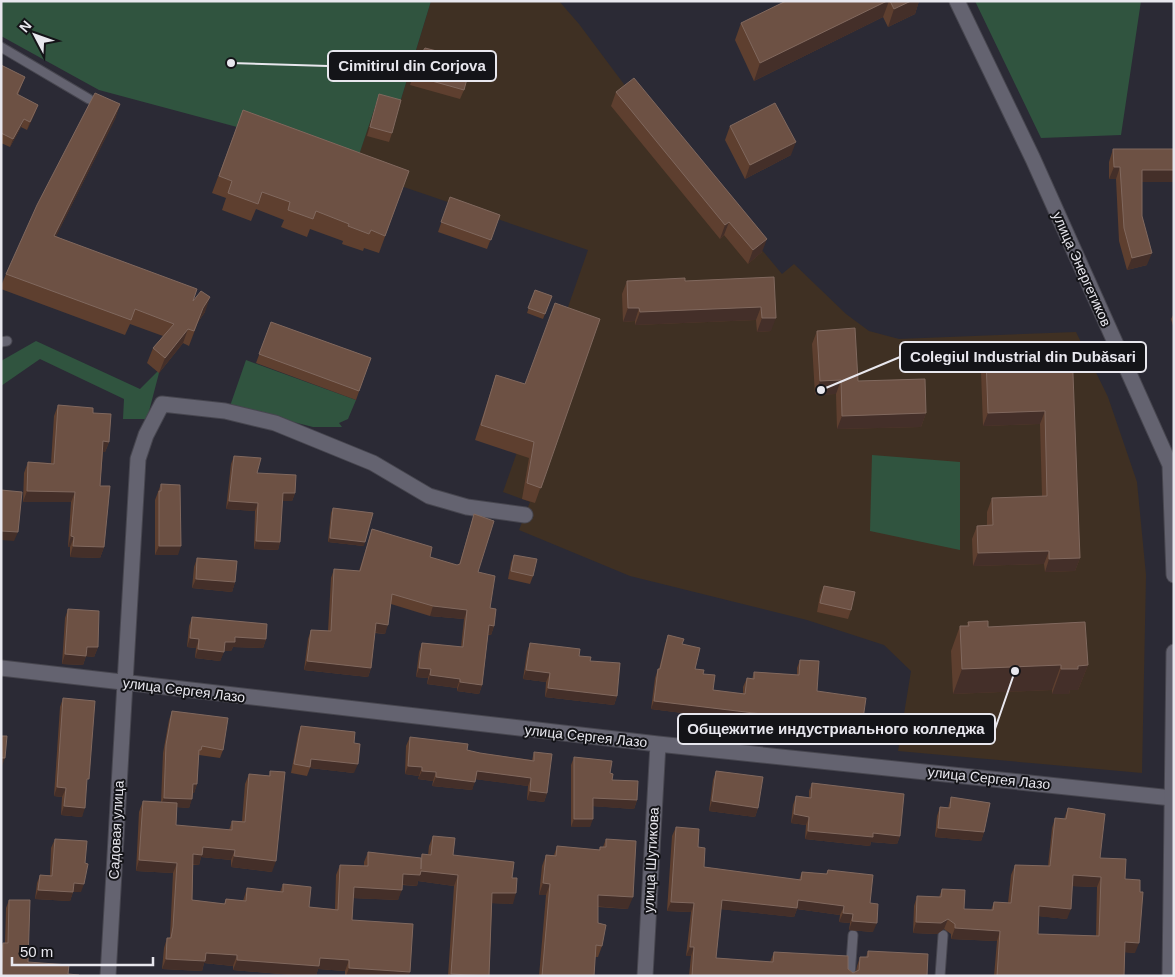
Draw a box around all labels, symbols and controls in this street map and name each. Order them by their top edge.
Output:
north arrow [10,10,60,60]
text: N [16,17,35,36]
callout: Cimitirul din Corjova [328,51,496,81]
text: Cimitirul din Corjova [338,57,486,74]
street label: улица Энергетиков [1050,209,1114,329]
callout: Colegiul Industrial din Dubăsari [900,342,1146,372]
text: Colegiul Industrial din Dubăsari [910,348,1136,365]
street label: улица Сергея Лазо [122,675,246,705]
callout: Общежитие индустриального колледжа [678,714,995,744]
text: Общежитие индустриального колледжа [687,720,985,737]
street label: улица Сергея Лазо [524,722,648,750]
street label: улица Сергея Лазо [927,764,1051,792]
street label: Садовая улица [105,780,127,880]
street label: улица Шутикова [640,807,662,913]
scale bar [12,934,154,966]
text: 50 m [20,943,53,960]

